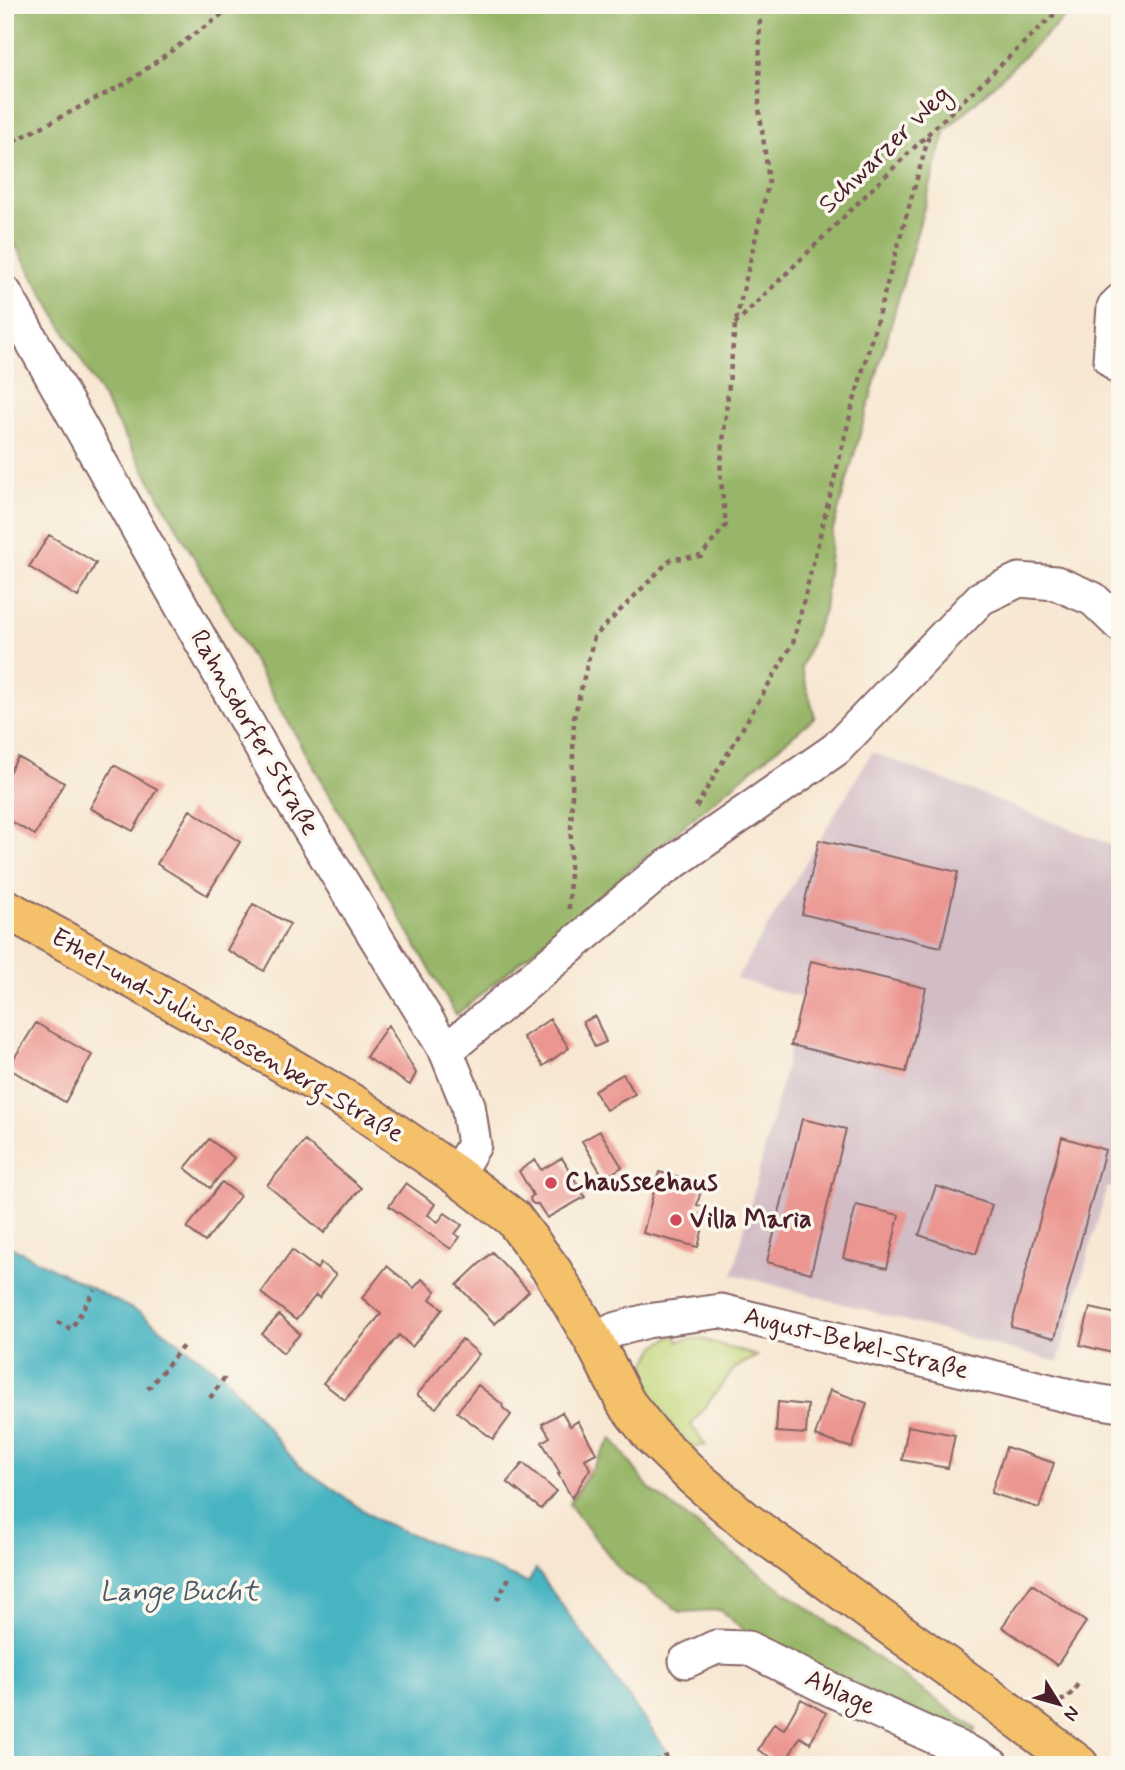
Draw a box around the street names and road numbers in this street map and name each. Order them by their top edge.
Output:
street label: Schwarzer Weg [812,78,960,223]
street label: Rahnsdorfer Straße [181,624,327,842]
street label: Ethel-und-Julius-Rosenberg-Straße [43,921,410,1154]
street label: August-Bebel-Straße [740,1300,972,1388]
street label: Ablage [798,1662,881,1726]

